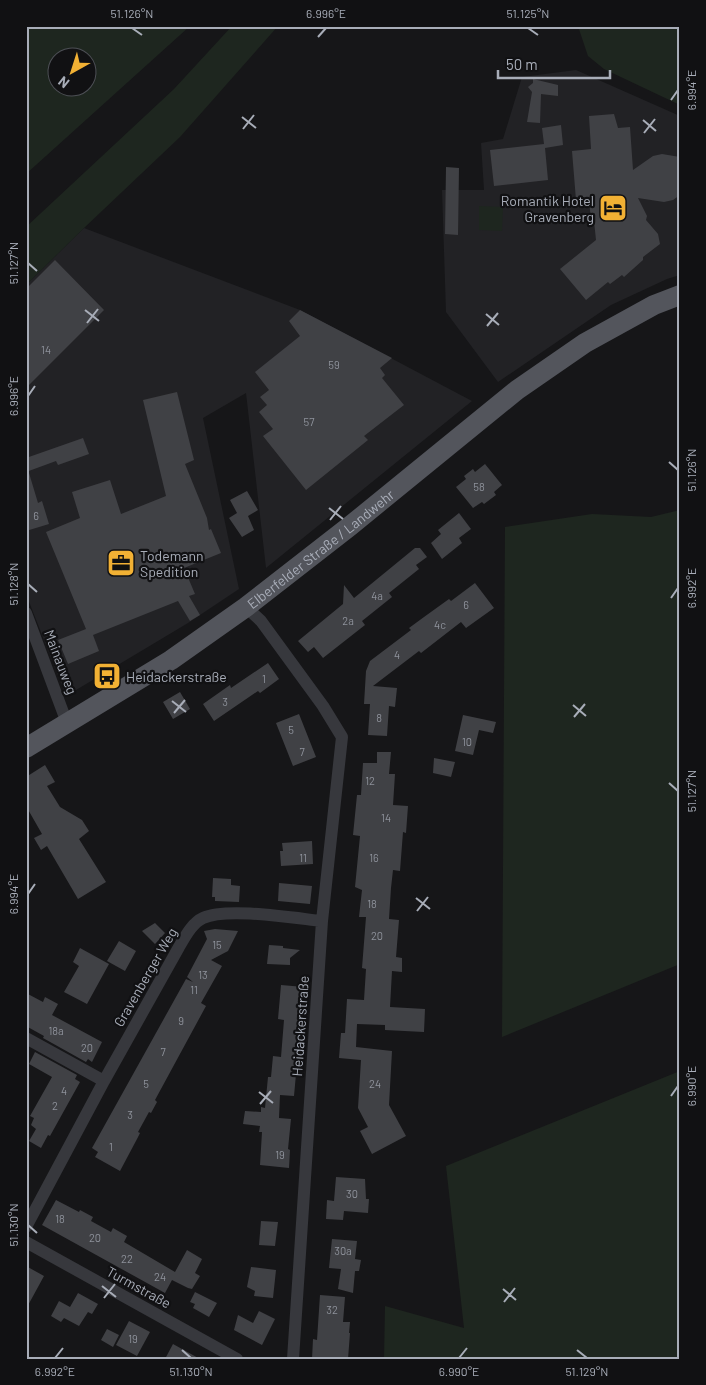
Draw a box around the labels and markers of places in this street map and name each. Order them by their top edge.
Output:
place label: Romantik Hotel Gravenberg [501,192,594,225]
hotel icon: Romantik Hotel Gravenberg [598,193,628,223]
place label: Todemann Spedition [140,547,204,580]
office icon: Todemann Spedition [106,548,136,578]
bus stop icon: Heidackerstraße [92,661,122,691]
place label: Heidackerstraße [126,668,227,685]

